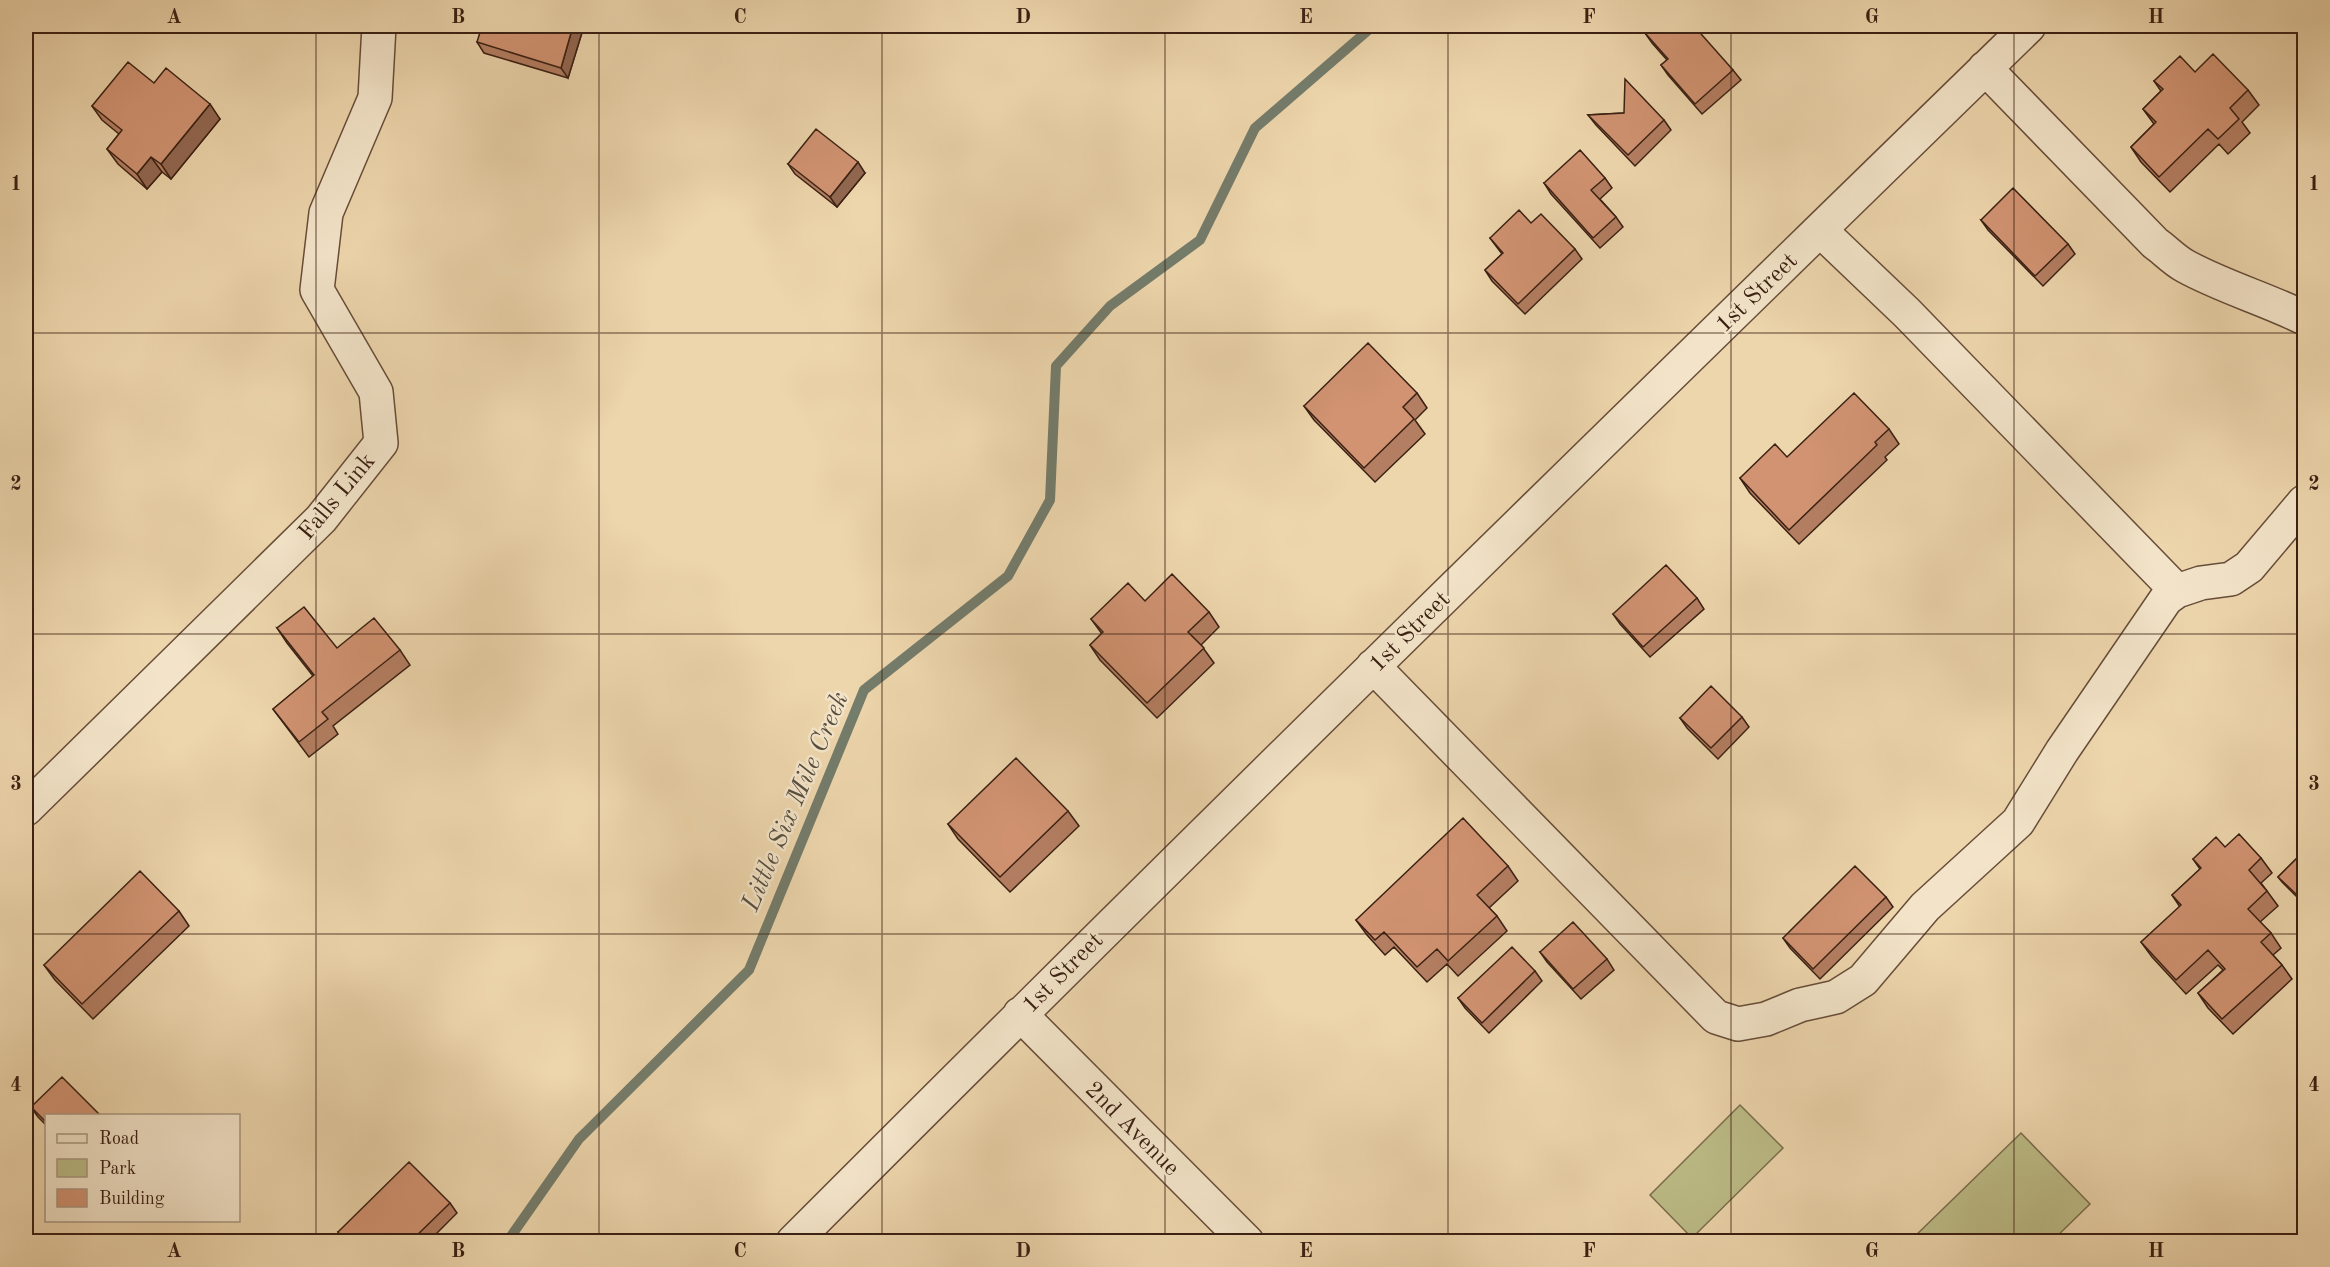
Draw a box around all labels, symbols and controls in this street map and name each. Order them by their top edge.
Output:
text: A [166,8,182,28]
text: B [451,8,465,28]
text: C [733,8,747,28]
text: D [1015,8,1031,28]
text: E [1299,8,1313,28]
text: F [1582,8,1596,28]
text: G [1865,8,1879,28]
text: H [2148,8,2164,28]
text: 1 [10,175,22,195]
text: 1 [2308,175,2320,195]
street label: 1st Street [1712,249,1803,338]
street label: Falls Link [295,449,380,545]
text: 2 [10,475,22,495]
text: 2 [2308,475,2320,495]
street label: 1st Street [1365,587,1455,677]
water label: Little Six Mile Creek [738,688,854,916]
text: 3 [10,775,22,795]
text: 3 [2308,775,2320,795]
street label: 1st Street [1018,928,1108,1018]
text: 4 [10,1076,22,1096]
text: 4 [2308,1076,2320,1096]
street label: 2nd Avenue [1080,1078,1183,1181]
legend [45,1114,240,1222]
text: Road [99,1130,139,1148]
text: Park [99,1160,136,1178]
text: Building [99,1190,165,1208]
text: A [166,1242,182,1262]
text: B [451,1242,465,1262]
text: C [733,1242,747,1262]
text: D [1015,1242,1031,1262]
text: E [1299,1242,1313,1262]
text: F [1582,1242,1596,1262]
text: G [1865,1242,1879,1262]
text: H [2148,1242,2164,1262]

